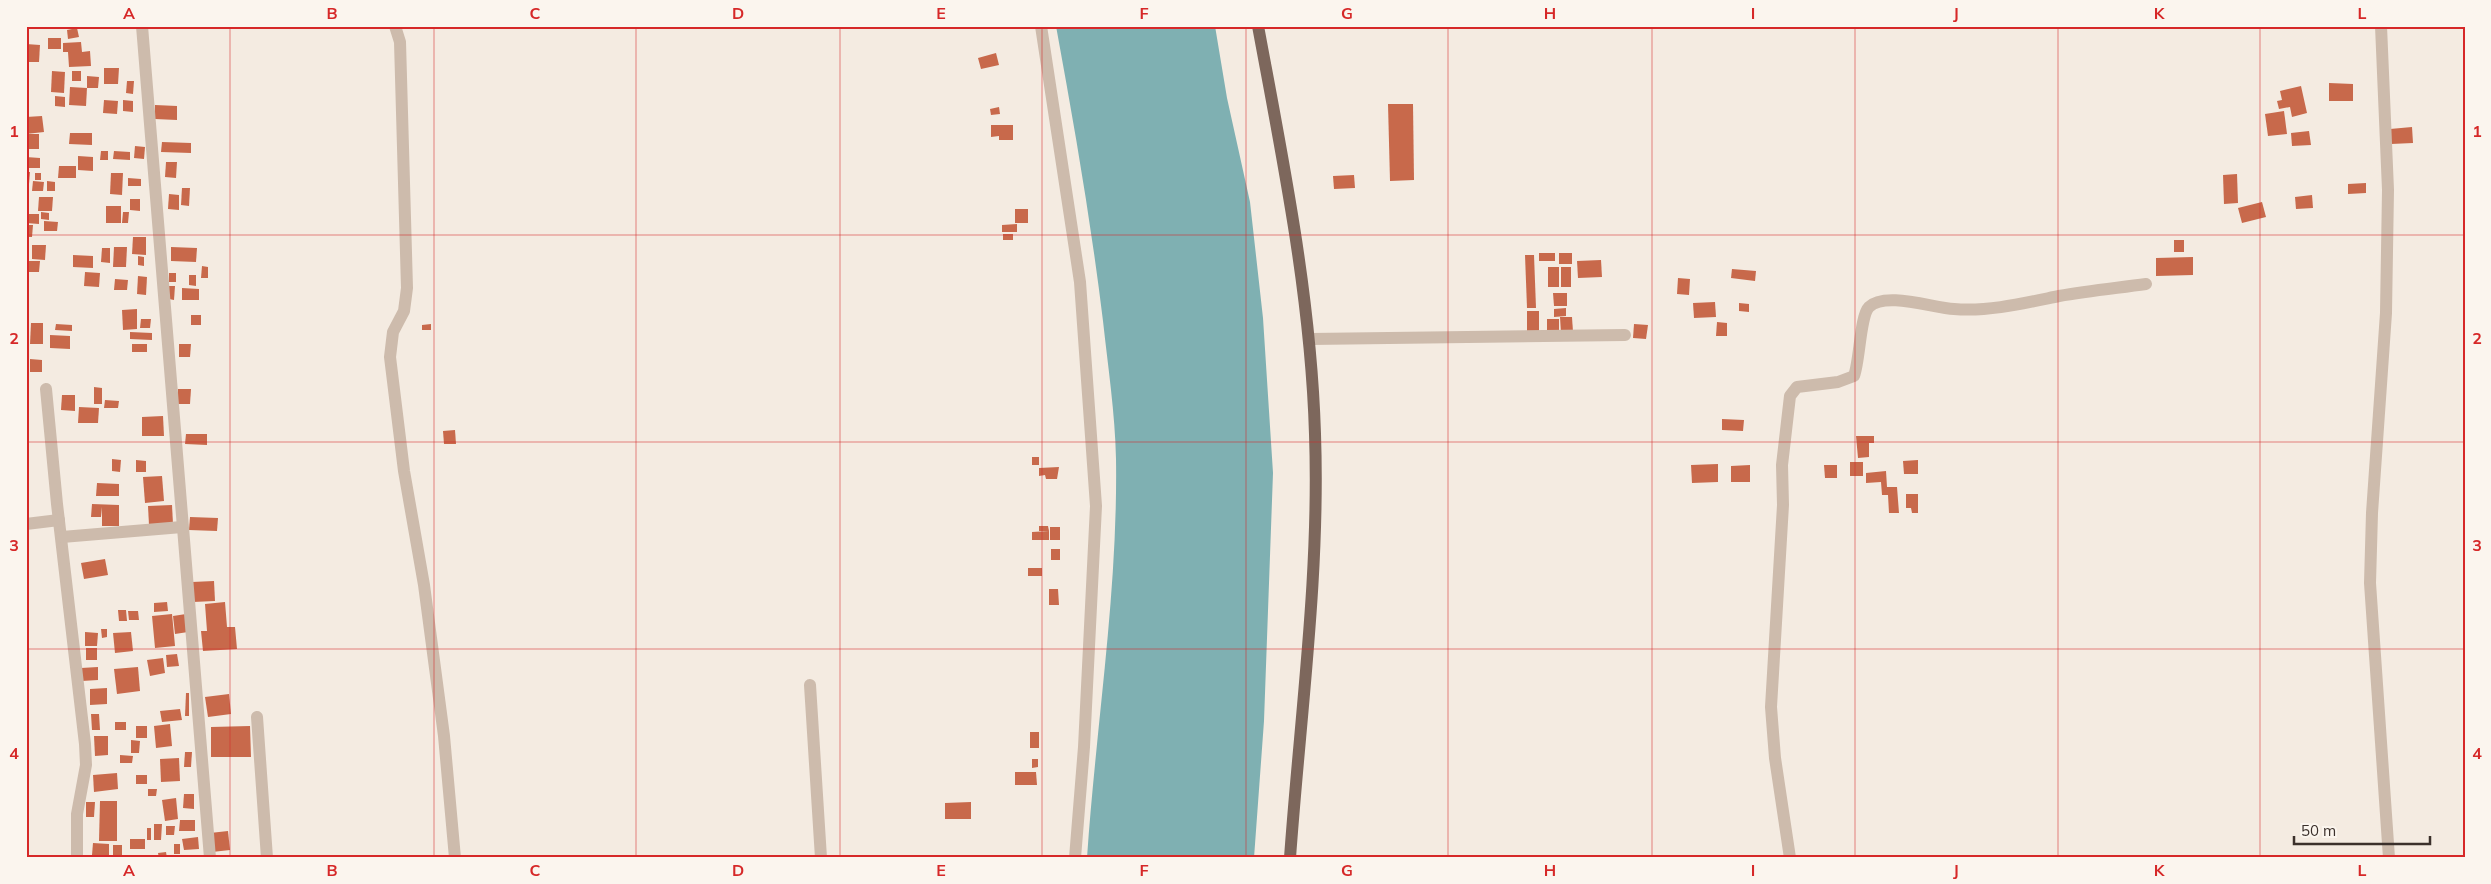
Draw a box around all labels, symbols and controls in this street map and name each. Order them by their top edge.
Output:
text: A [123,3,135,23]
text: B [326,3,338,23]
text: C [530,3,541,23]
text: D [732,3,744,23]
text: E [936,3,946,23]
text: F [1139,3,1149,23]
text: G [1341,3,1353,23]
text: H [1544,3,1556,23]
text: I [1751,3,1755,23]
text: J [1953,3,1959,23]
text: K [2154,3,2166,23]
text: L [2358,3,2367,23]
text: 1 [9,121,19,141]
text: 1 [2472,121,2482,141]
text: 2 [9,328,19,348]
text: 2 [2472,328,2482,348]
text: 3 [9,535,19,555]
text: 3 [2472,535,2482,555]
text: 4 [9,743,19,763]
text: 4 [2472,743,2482,763]
scale bar [2294,814,2430,846]
text: 50 m [2301,821,2336,840]
text: A [123,860,135,880]
text: B [326,860,338,880]
text: C [530,860,541,880]
text: D [732,860,744,880]
text: E [936,860,946,880]
text: F [1139,860,1149,880]
text: G [1341,860,1353,880]
text: H [1544,860,1556,880]
text: I [1751,860,1755,880]
text: J [1953,860,1959,880]
text: K [2154,860,2166,880]
text: L [2358,860,2367,880]

